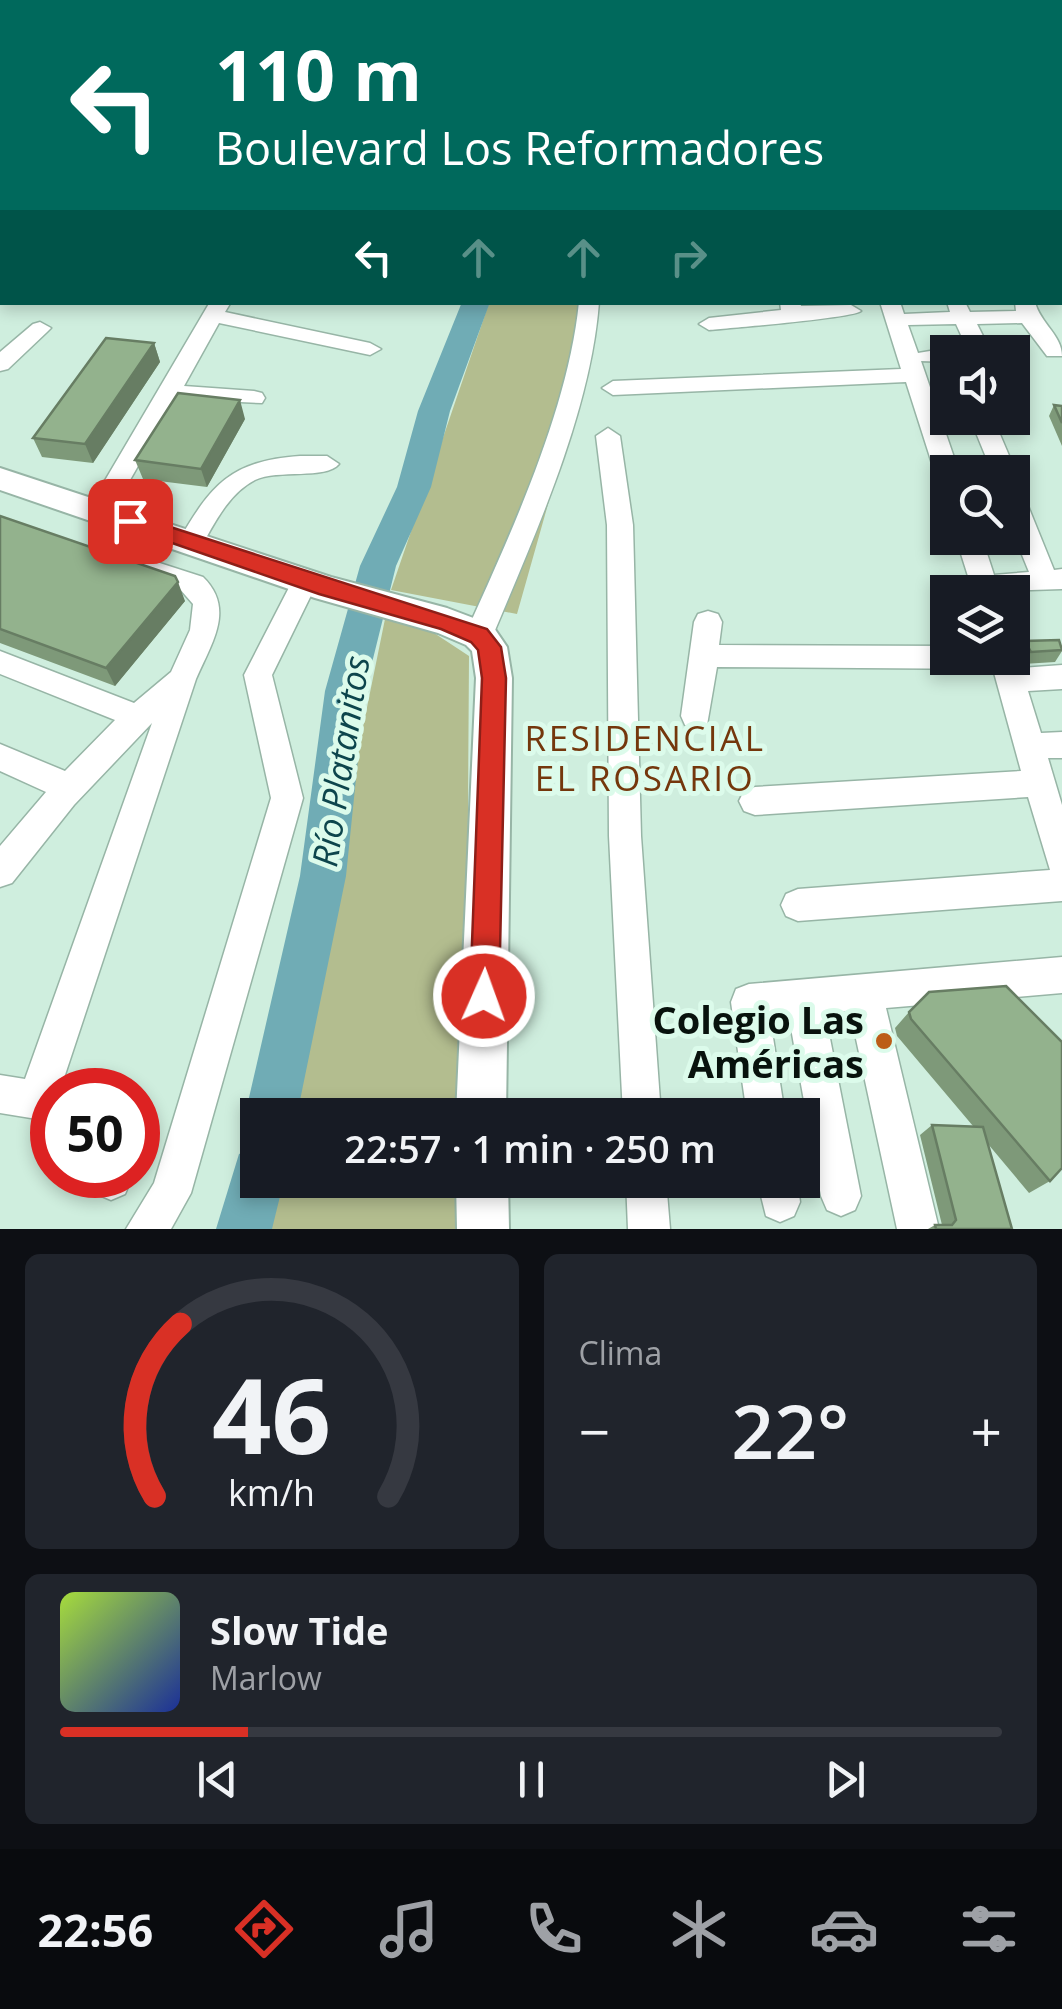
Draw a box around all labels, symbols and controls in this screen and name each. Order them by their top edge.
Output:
text: 110 m [215,26,422,122]
icon: left [50,40,180,170]
text: Boulevard Los Reformadores [215,117,824,178]
icon: left [346,230,401,285]
icon: ahead [451,230,506,285]
icon: ahead [556,230,611,285]
icon: right [661,230,716,285]
map controls [930,335,1030,675]
button: sound [930,335,1030,435]
button: search [930,455,1030,555]
pin [88,479,173,564]
icon: arrive [103,494,158,549]
button: layers [930,575,1030,675]
water label: Río Platanitos [300,652,380,870]
district label: RESIDENCIAL EL ROSARIO [525,714,765,801]
position arrow [432,944,536,1048]
place label: Colegio Las Américas [652,993,864,1089]
marker: Colegio Las Américas [873,1030,895,1052]
speed limit sign: 50 [30,1068,160,1198]
text: 22:57 · 1 min · 250 m [344,1122,716,1174]
text: Clima [579,1331,662,1374]
text: 46 [212,1343,331,1484]
text: 22° [731,1379,849,1481]
text: − [579,1393,610,1468]
text: + [971,1393,1002,1468]
text: km/h [228,1468,315,1516]
text: Slow Tide [210,1604,389,1656]
text: Marlow [210,1656,322,1699]
icon: previous [190,1752,245,1807]
icon: pause [504,1752,559,1807]
icon: next [818,1752,873,1807]
icon: directions [229,1894,299,1964]
icon: music [374,1894,444,1964]
icon: phone [519,1894,589,1964]
icon: climate [664,1894,734,1964]
icon: car [809,1894,879,1964]
icon: filters [954,1894,1024,1964]
text: 22:56 [38,1899,153,1960]

